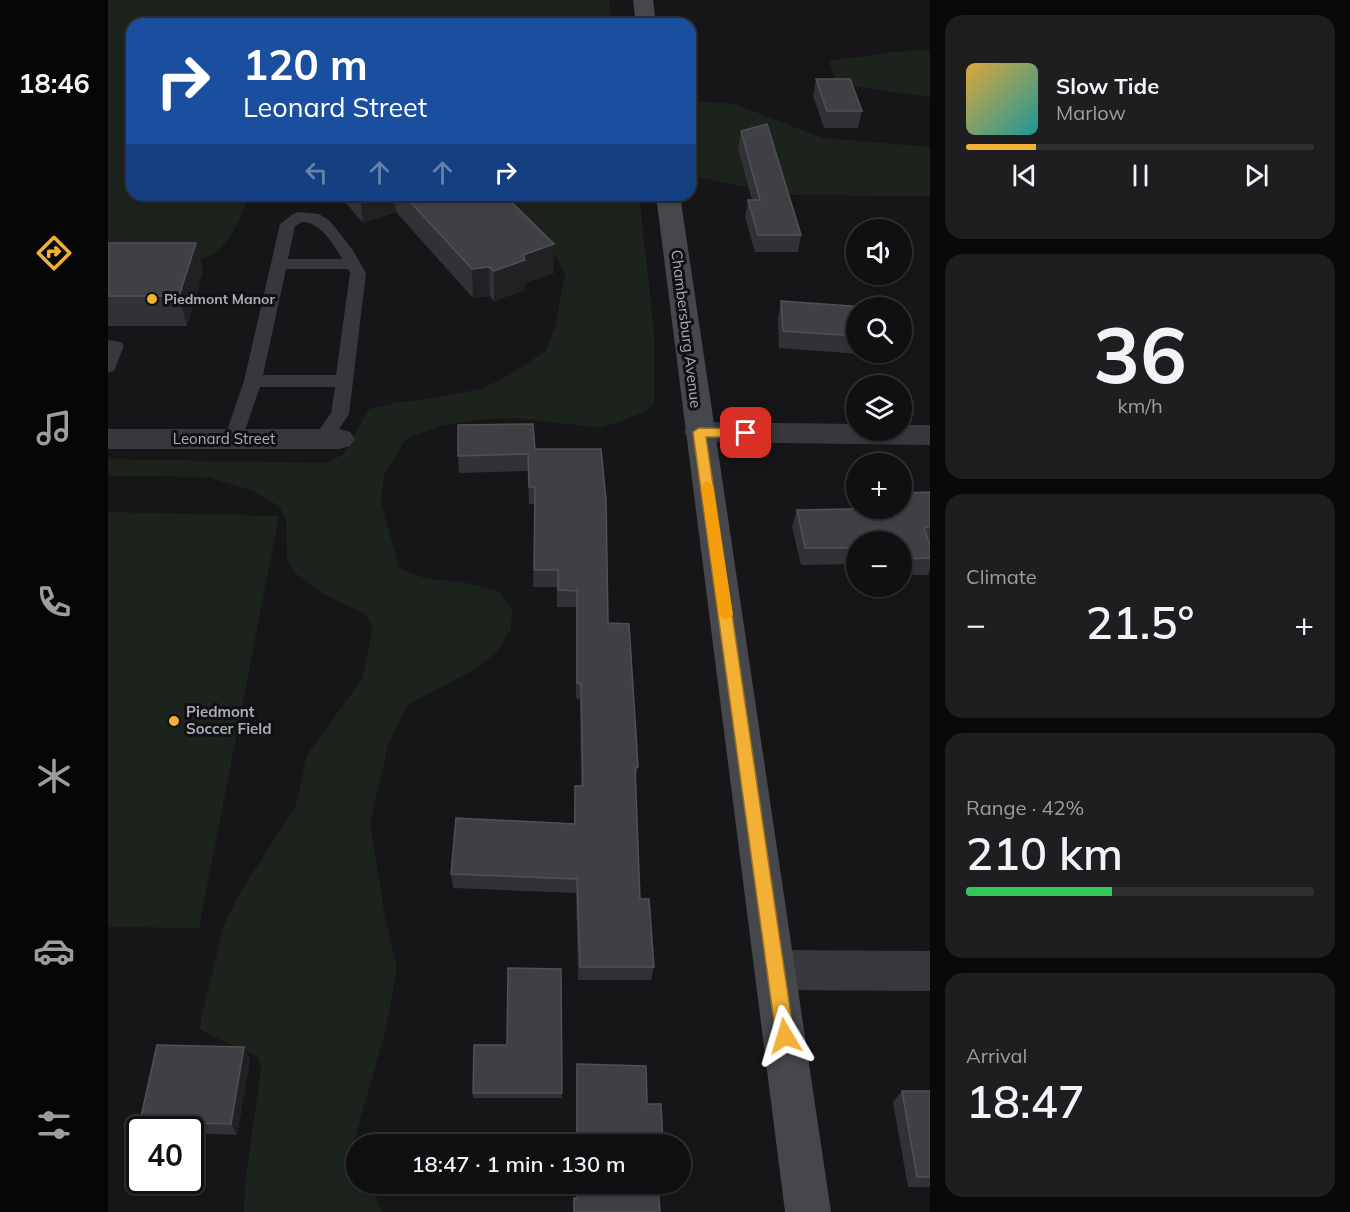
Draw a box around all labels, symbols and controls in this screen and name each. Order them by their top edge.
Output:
text: 120 m [243,38,368,91]
icon: right [144,42,222,120]
text: 18:46 [18,66,90,100]
text: Slow Tide [1056,72,1159,100]
text: Leonard Street [243,90,427,124]
text: Marlow [1056,100,1126,125]
icon: left [300,156,333,189]
icon: ahead [363,156,396,189]
icon: ahead [426,156,459,189]
icon: right [489,156,522,189]
icon: previous [1008,159,1041,192]
icon: pause [1124,159,1157,192]
icon: next [1240,159,1273,192]
map controls [846,219,912,597]
button: sound [846,219,912,285]
icon: directions [33,232,75,274]
street label: Chambersburg Avenue [667,249,706,409]
place label: Piedmont Manor [164,290,275,308]
marker: Piedmont Manor [145,292,159,306]
button: search [846,297,912,363]
text: 36 [1093,305,1187,403]
button: layers [846,375,912,441]
text: km/h [1117,393,1163,418]
icon: music [33,407,75,449]
pin [720,407,771,458]
icon: arrive [729,416,762,449]
street label: Leonard Street [173,429,275,448]
button: + [846,453,912,519]
button: − [846,531,912,597]
text: Climate [966,564,1037,589]
icon: phone [33,581,75,623]
text: 21.5° [1086,594,1194,650]
text: − [966,603,986,644]
text: + [1294,603,1314,644]
place label: Piedmont Soccer Field [186,702,272,738]
marker: Piedmont Soccer Field [167,714,181,728]
icon: climate [33,755,75,797]
text: Range · 42% [966,795,1084,820]
text: 210 km [966,825,1123,881]
icon: car [33,930,75,972]
position arrow [753,1004,817,1068]
text: Arrival [966,1043,1027,1068]
text: 18:47 [966,1073,1085,1129]
icon: filters [33,1104,75,1146]
speed limit sign: 40 [126,1116,204,1194]
text: 18:47 · 1 min · 130 m [411,1150,626,1178]

